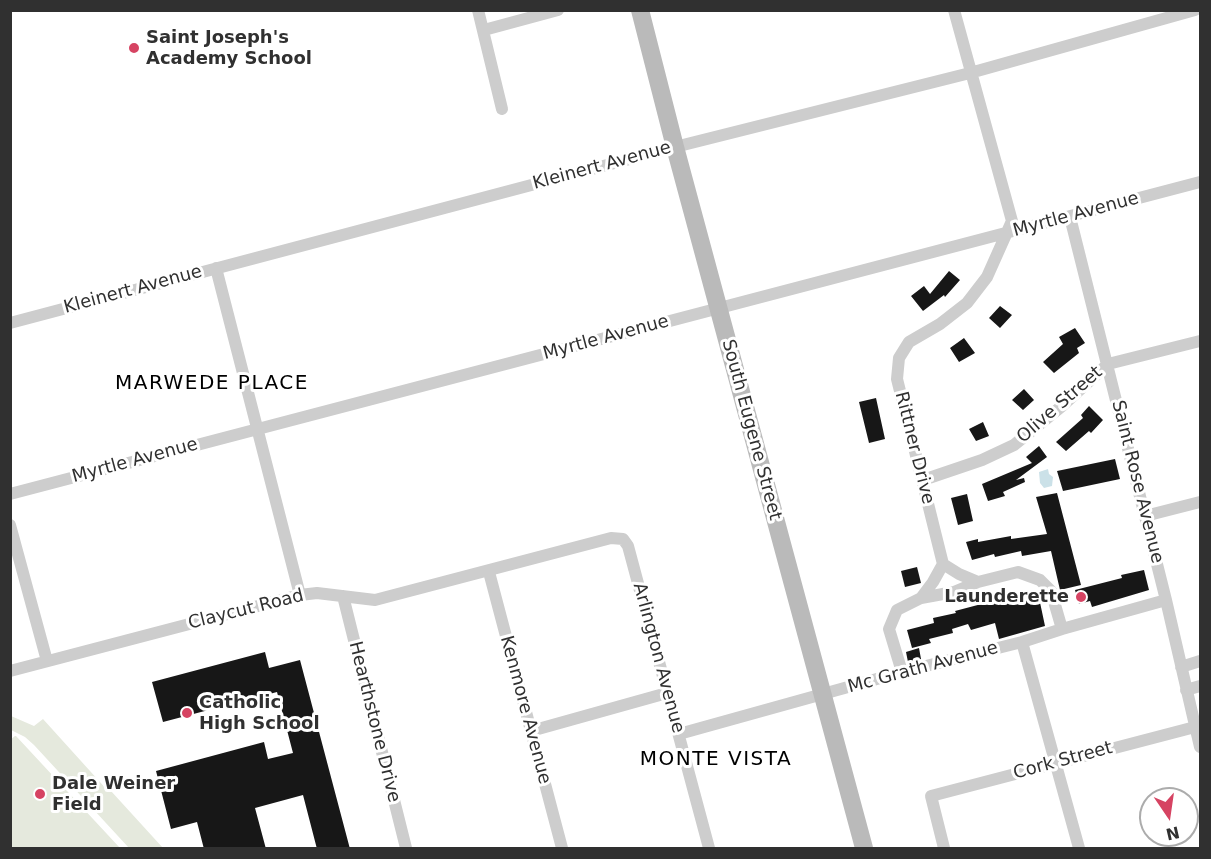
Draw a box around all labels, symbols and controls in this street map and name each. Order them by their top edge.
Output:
place label: Saint Joseph's Academy School [146,27,312,70]
marker: Saint Joseph's Academy School [127,41,141,55]
street label: Kleinert Avenue [530,137,674,195]
street label: Myrtle Avenue [1011,188,1141,242]
street label: Kleinert Avenue [61,261,205,319]
street label: Myrtle Avenue [541,311,671,365]
street label: South Eugene Street [716,337,786,523]
street label: Olive Street [1013,362,1107,448]
district label: MARWEDE PLACE [115,372,309,396]
street label: Rittner Drive [890,389,938,507]
street label: Saint Rose Avenue [1106,398,1168,566]
street label: Myrtle Avenue [70,434,200,488]
street label: Arlington Avenue [628,581,688,735]
street label: Claycut Road [186,585,306,635]
place label: Launderette [944,586,1069,608]
marker: Launderette [1074,590,1088,604]
street label: Kenmore Avenue [495,633,555,787]
street label: Mc Grath Avenue [846,638,1000,698]
street label: Hearthstone Drive [344,639,404,805]
place label: Catholic High School [199,692,320,734]
marker: Catholic High School [180,706,194,720]
street label: Cork Street [1011,737,1115,785]
district label: MONTE VISTA [640,748,792,772]
place label: Dale Weiner Field [52,773,175,816]
marker: Dale Weiner Field [33,787,47,801]
north arrow [1139,787,1199,847]
text: N [1164,822,1181,844]

